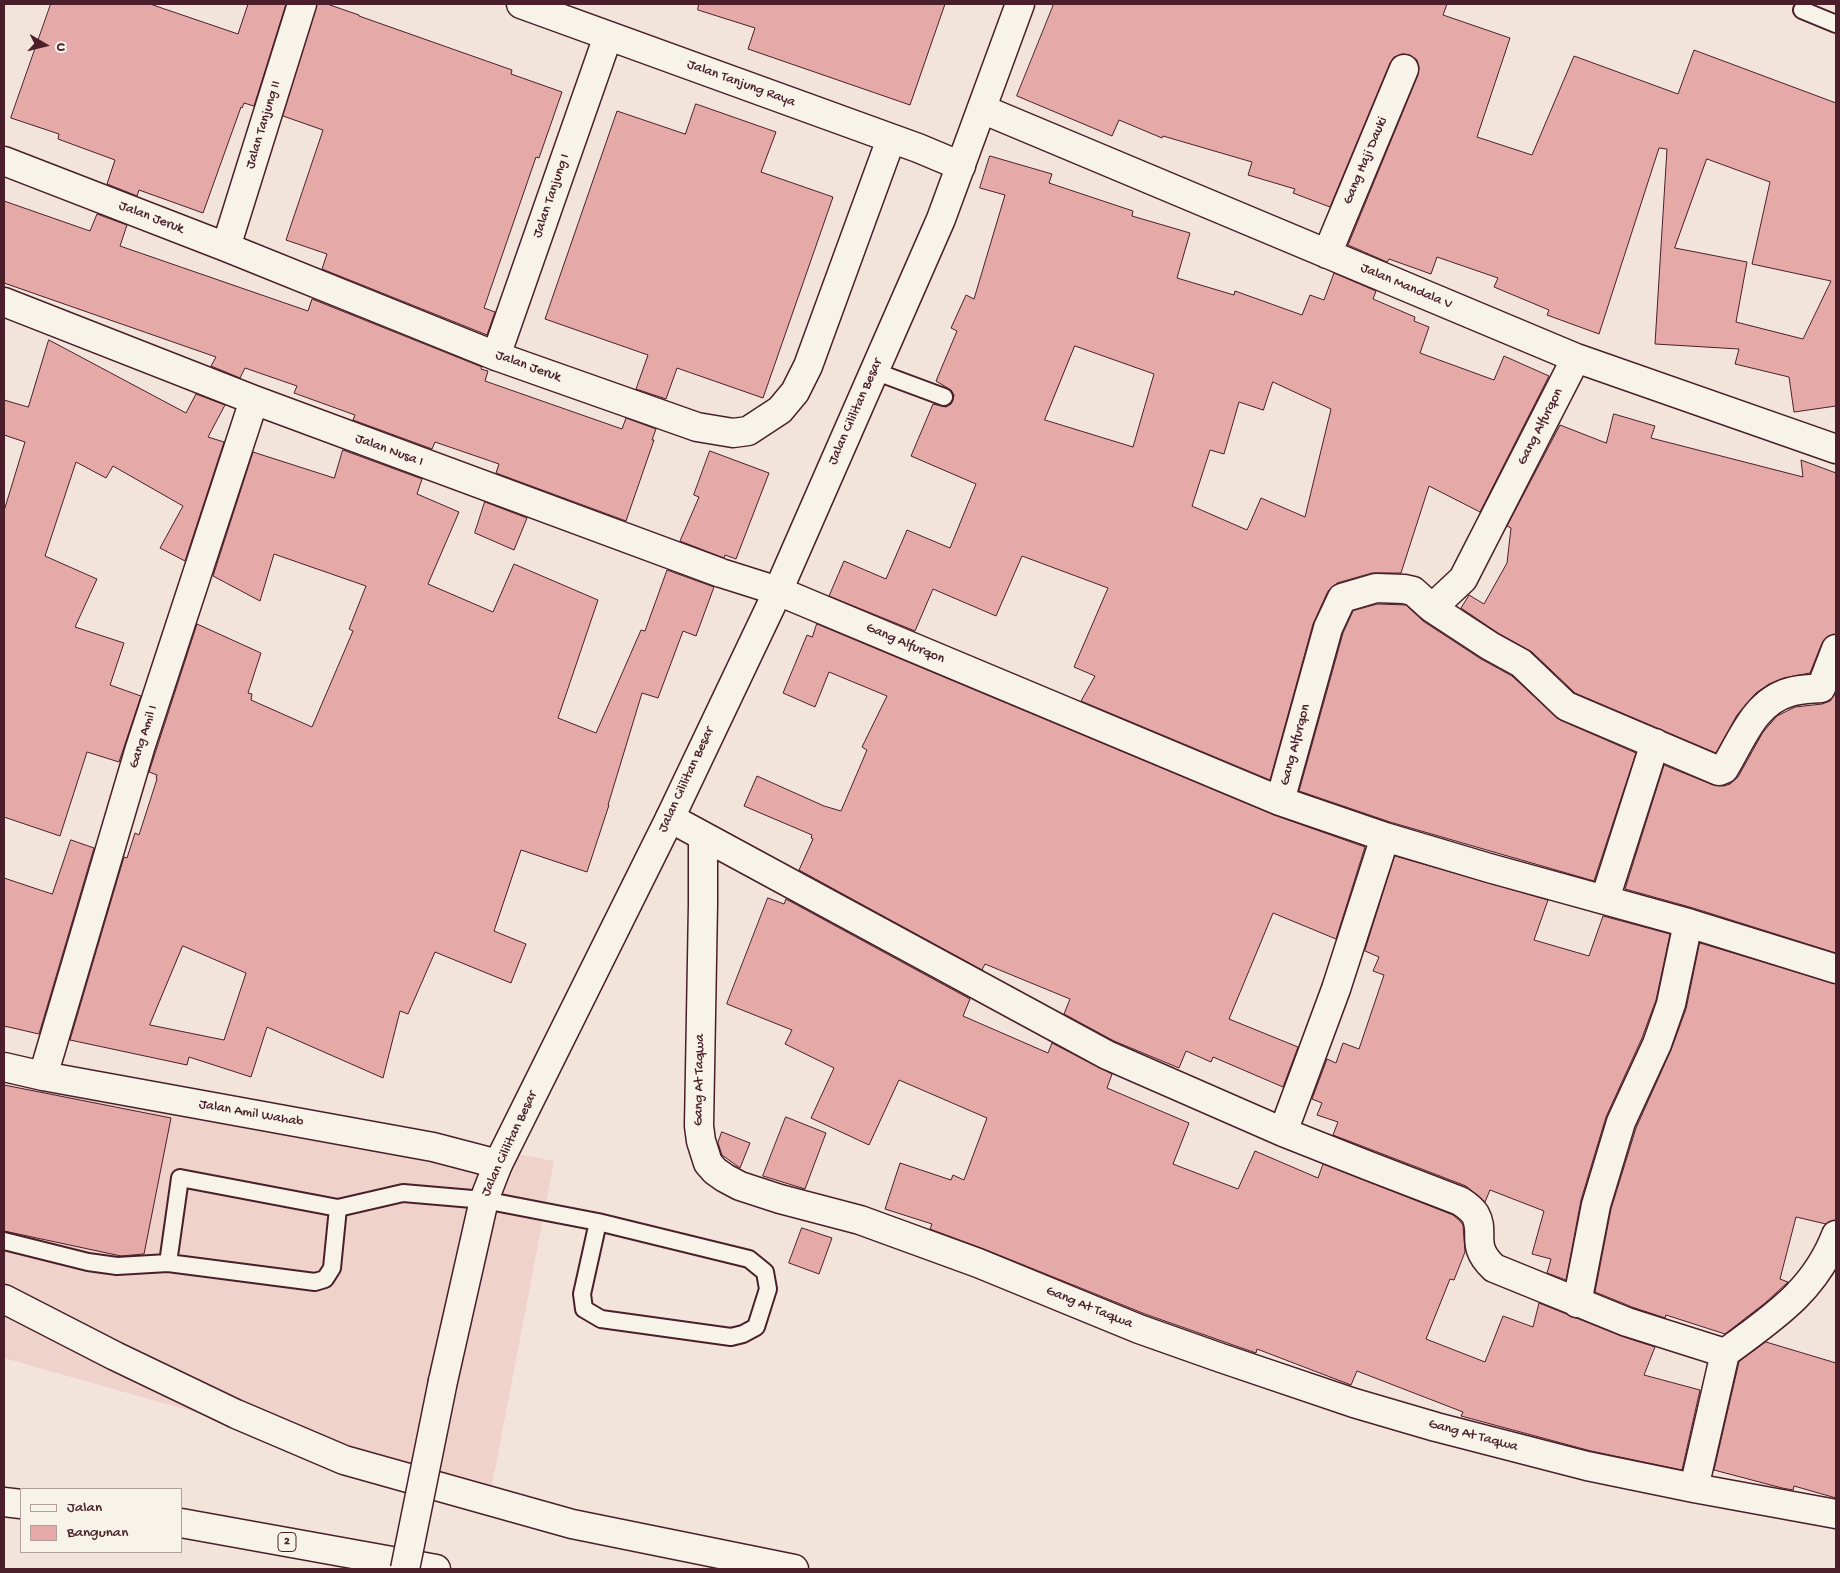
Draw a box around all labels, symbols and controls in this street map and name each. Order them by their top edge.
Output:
north arrow [20,20,70,70]
text: U [51,42,69,52]
street label: Jalan Tanjung Raya [684,57,798,111]
street label: Jalan Tanjung II [243,79,285,171]
street label: Gang Haji Dauki [1340,115,1392,207]
street label: Jalan Tanjung I [530,152,574,240]
street label: Jalan Jeruk [116,198,186,238]
street label: Jalan Mandala V [1358,260,1454,314]
street label: Jalan Jeruk [493,347,563,387]
street label: Jalan Cililitan Besar [825,356,887,468]
street label: Gang Alfurqon [1514,386,1568,468]
street label: Jalan Nusa I [353,431,425,471]
street label: Gang Alfurqon [863,620,947,668]
street label: Gang Alfurqon [1277,702,1315,788]
street label: Gang Amil I [126,703,162,771]
street label: Jalan Cililitan Besar [655,725,719,835]
street label: Gang At Taqwa [691,1034,709,1126]
street label: Jalan Cililitan Besar [478,1089,542,1199]
street label: Jalan Amil Wahab [197,1097,305,1131]
street label: Gang At Taqwa [1043,1283,1135,1333]
street label: Gang At Taqwa [1426,1416,1520,1456]
legend [20,1488,182,1553]
text: Jalan [67,1499,102,1517]
text: Bangunan [67,1524,128,1542]
road number: 2 [278,1532,296,1551]

